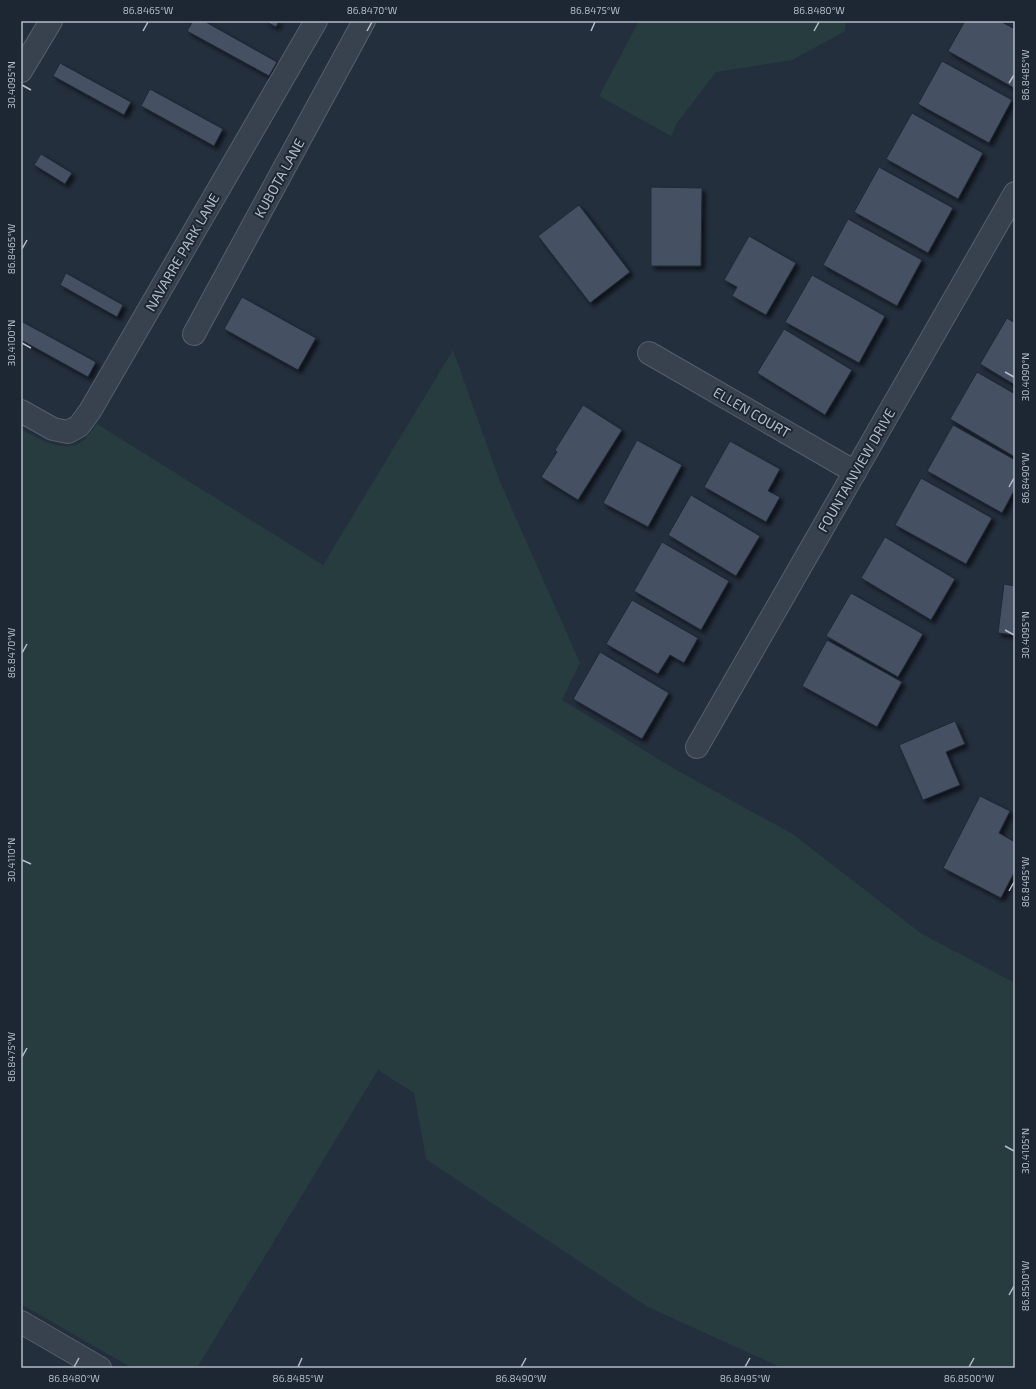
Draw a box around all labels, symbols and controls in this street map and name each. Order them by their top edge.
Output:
text: 86.8465°W [123,4,174,16]
text: 86.8470°W [347,4,398,16]
text: 86.8475°W [570,4,620,16]
text: 86.8480°W [793,4,845,16]
text: 86.8485°W [1019,49,1031,100]
text: 30.4095°N [5,61,17,109]
street label: KUBOTA LANE [250,135,308,221]
street label: NAVARRE PARK LANE [141,190,223,314]
text: 86.8465°W [5,223,17,274]
text: 30.4100°N [5,320,17,366]
text: 30.4090°N [1019,353,1031,401]
street label: ELLEN COURT [710,383,794,441]
street label: FOUNTAINVIEW DRIVE [814,405,898,535]
text: 86.8490°W [1019,452,1031,504]
text: 30.4095°N [1019,611,1031,659]
text: 86.8470°W [5,627,17,678]
text: 30.4110°N [5,838,17,882]
text: 86.8495°W [1019,856,1031,907]
text: 86.8475°W [5,1032,17,1082]
text: 30.4105°N [1019,1128,1031,1174]
text: 86.8500°W [1019,1260,1031,1311]
text: 86.8480°W [48,1372,100,1384]
text: 86.8485°W [273,1372,324,1384]
text: 86.8490°W [495,1372,547,1384]
text: 86.8495°W [720,1372,771,1384]
text: 86.8500°W [944,1372,995,1384]

